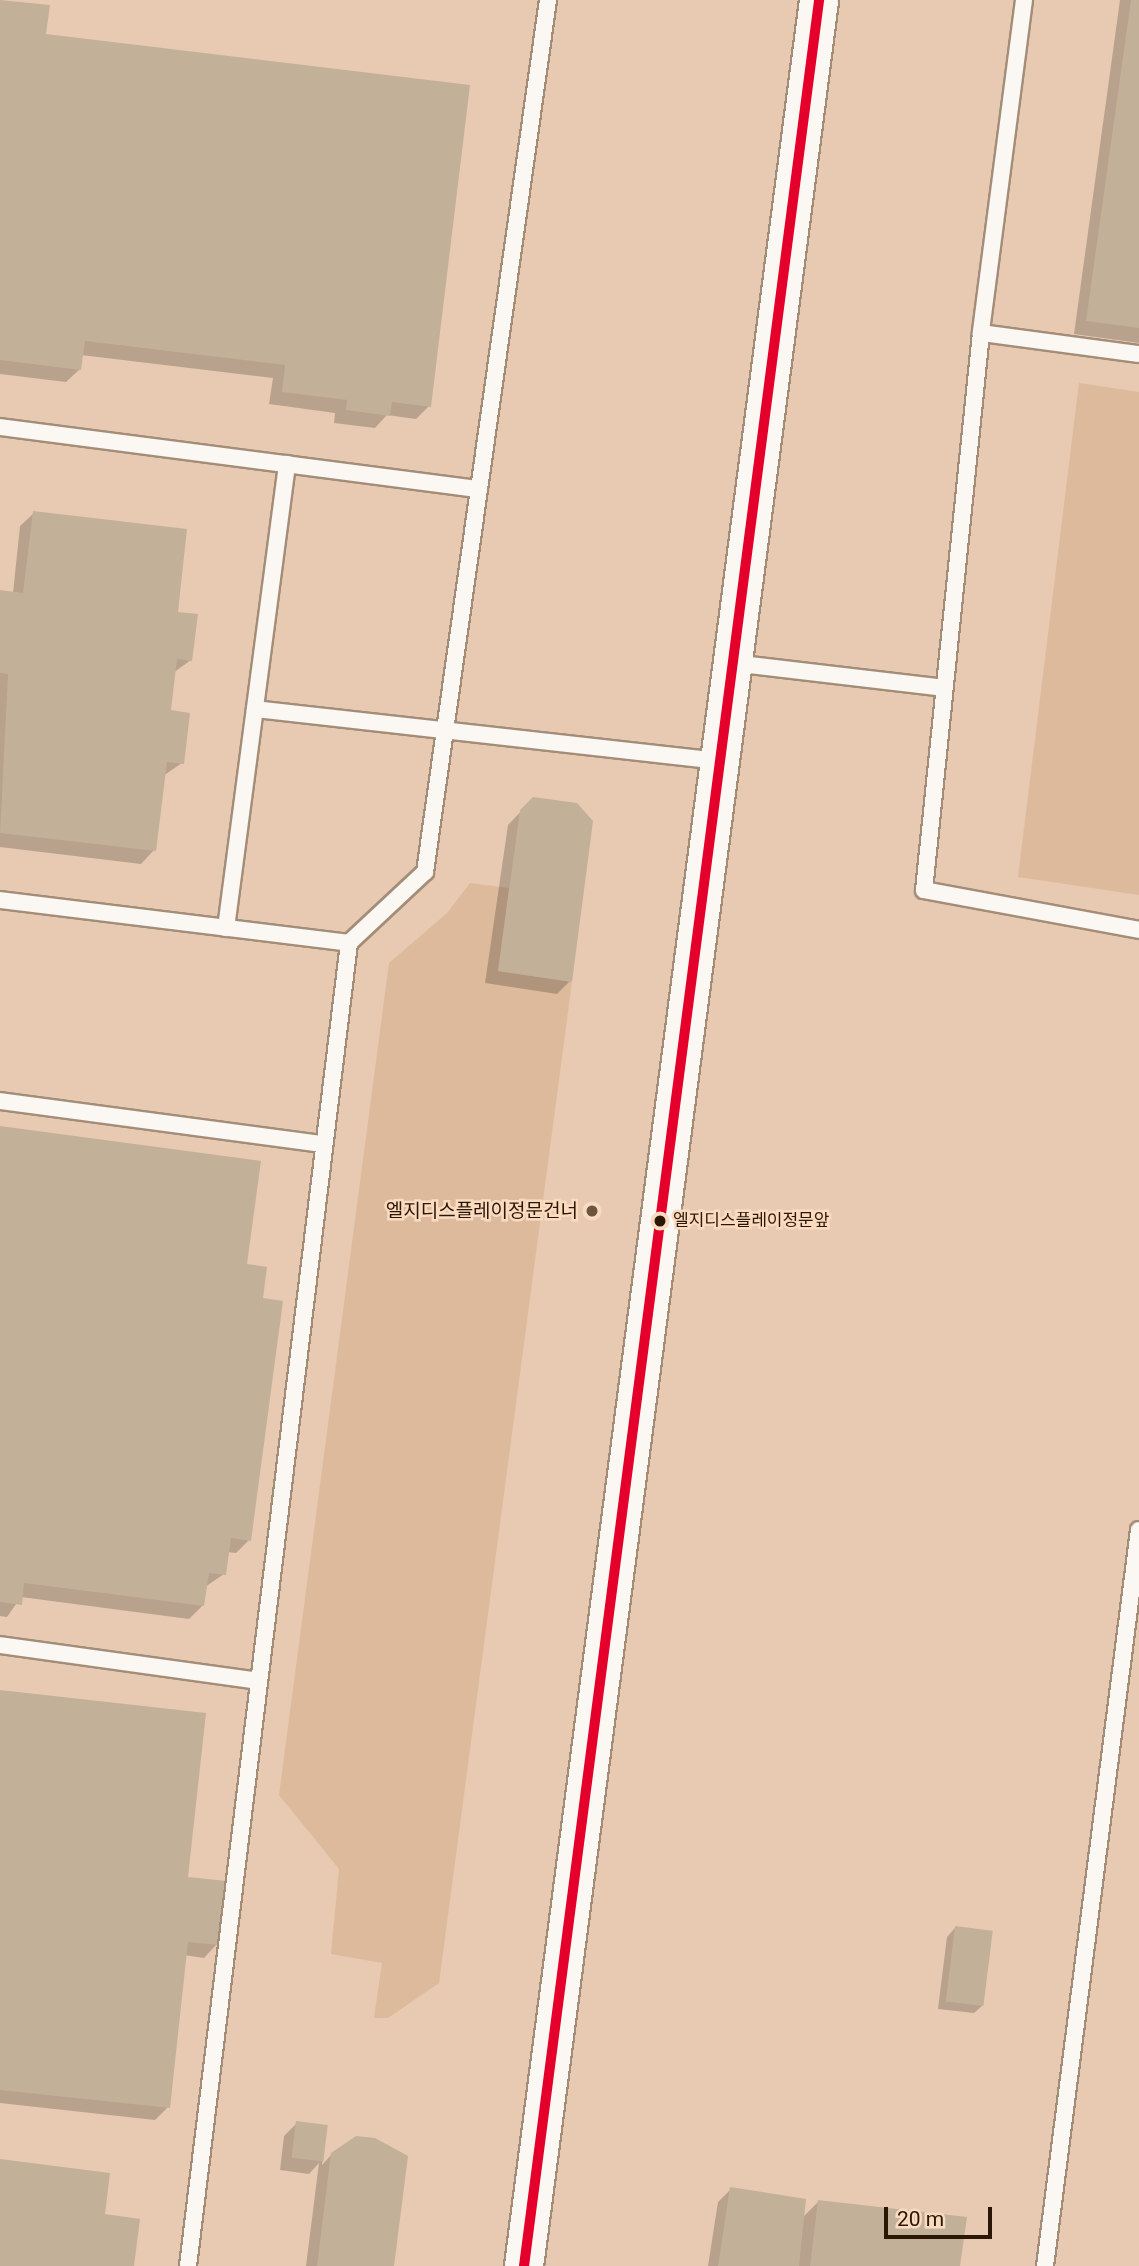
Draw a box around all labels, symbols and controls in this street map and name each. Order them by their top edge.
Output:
place label: 엘지디스플레이정문건너 [386,1200,578,1222]
marker: 엘지디스플레이정문건너 [584,1203,600,1219]
place label: 엘지디스플레이정문앞 [673,1211,829,1231]
marker: 엘지디스플레이정문앞 [653,1214,667,1228]
scale bar [887,2192,996,2236]
text: 20 m [897,2207,944,2231]

